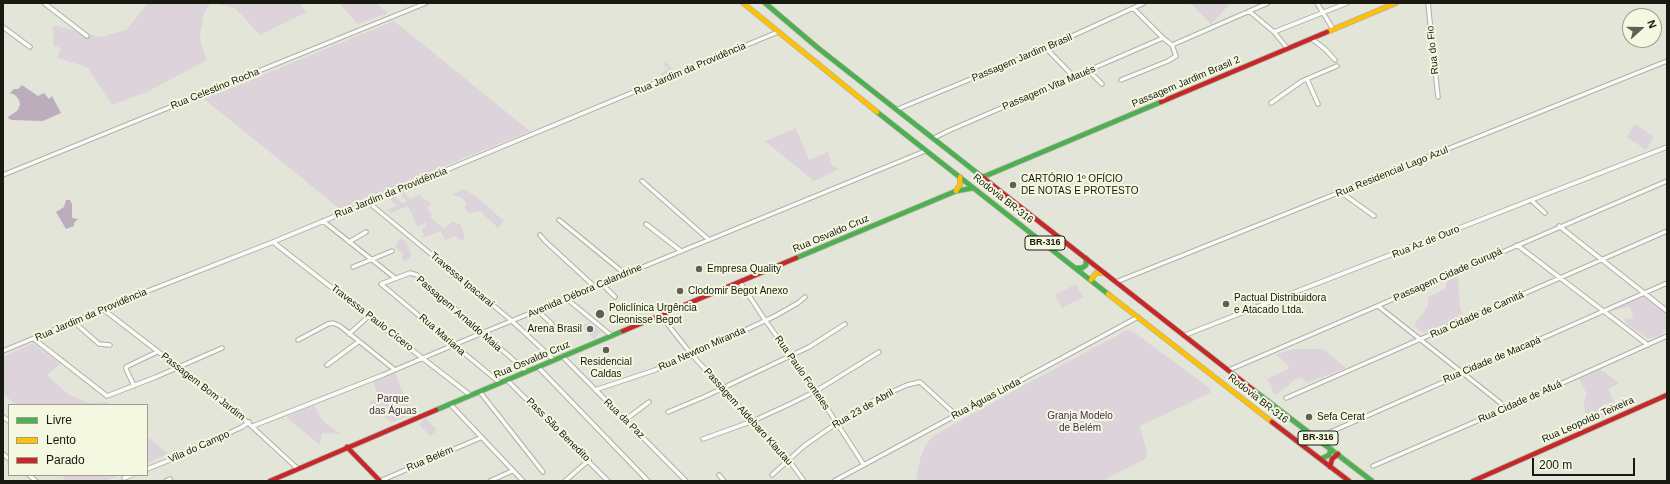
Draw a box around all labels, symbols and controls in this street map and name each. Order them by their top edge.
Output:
north arrow [1622,8,1662,48]
text: N [1645,18,1659,30]
street label: Rua do Fio [1424,25,1442,75]
street label: Passagem Jardim Brasil [970,31,1074,85]
street label: Rua Jardim da Providência [632,40,748,98]
street label: Passagem Jardim Brasil 2 [1130,54,1242,110]
street label: Passagem Vita Maués [1001,63,1097,113]
street label: Rua Celestino Rocha [169,66,261,112]
street label: Rua Residencial Lago Azul [1334,144,1450,200]
street label: Rua Jardim da Providência [333,165,449,221]
street label: Rodovia BR-316 [970,172,1036,226]
place label: CARTÓRIO 1º OFÍCIO DE NOTAS E PROTESTO [1021,173,1138,196]
marker: CARTÓRIO 1º OFÍCIO DE NOTAS E PROTESTO [1008,180,1018,190]
street label: Rua Osvaldo Cruz [791,213,871,255]
street label: Rua Az de Ouro [1391,223,1461,261]
road number: BR-316 [1025,236,1065,250]
street label: Passagem Cidade Gurupá [1392,246,1504,304]
street label: Travessa Ipacaraí [428,250,496,310]
street label: Avenida Débora Calandrine [526,262,644,320]
place label: Empresa Quality [707,263,781,275]
marker: Empresa Quality [694,264,704,274]
street label: Passagem Arnaldo Maia [414,274,504,354]
street label: Travessa Paulo Cícero [328,282,416,354]
place label: Clodomir Begot Anexo [688,285,788,297]
street label: Rua Jardim da Providência [33,286,149,344]
marker: Clodomir Begot Anexo [675,286,685,296]
street label: Rua Cidade de Camitá [1428,289,1526,341]
place label: Pactual Distribuidora e Atacado Ltda. [1234,292,1326,316]
marker: Pactual Distribuidora e Atacado Ltda. [1221,299,1231,309]
place label: Policlínica Urgência Cleonisse Begot [609,302,697,326]
marker: Policlínica Urgência Cleonisse Begot [594,308,606,320]
street label: Rua Mariana [416,312,468,358]
place label: Arena Brasil [528,323,582,335]
marker: Arena Brasil [585,324,595,334]
street label: Rua Newton Miranda [657,324,747,374]
street label: Rua Paulo Fonteles [772,334,832,412]
street label: Rua Cidade de Macapá [1441,334,1543,386]
street label: Rua Osvaldo Cruz [492,339,572,381]
marker: Residencial Caldas [601,345,611,355]
street label: Passagem Bom Jardim [159,350,247,424]
place label: Residencial Caldas [580,356,632,380]
street label: Passagem Aldebaro Klautau [701,366,795,468]
street label: Rodovia BR-316 [1225,372,1291,426]
street label: Rua Águas Linda [949,376,1023,422]
street label: Rua Cidade de Afuá [1476,378,1564,426]
street label: Rua 23 de Abril [830,387,896,431]
park label: Parque das Águas [369,393,417,416]
street label: Rua Leopoldo Teixeira [1540,394,1636,446]
street label: Pass São Benedito [524,396,592,464]
street label: Rua da Paz [601,397,647,441]
legend [8,404,148,476]
park label: Granja Modelo de Belém [1047,410,1113,434]
place label: Sefa Cerat [1317,411,1365,423]
marker: Sefa Cerat [1304,412,1314,422]
text: Livre [46,413,72,427]
street label: Vila do Campo [167,428,231,466]
road number: BR-316 [1298,431,1338,445]
text: Lento [46,433,76,447]
street label: Rua Belém [405,444,455,474]
scale bar [1534,450,1637,476]
text: Parado [46,453,85,467]
text: 200 m [1539,458,1572,472]

